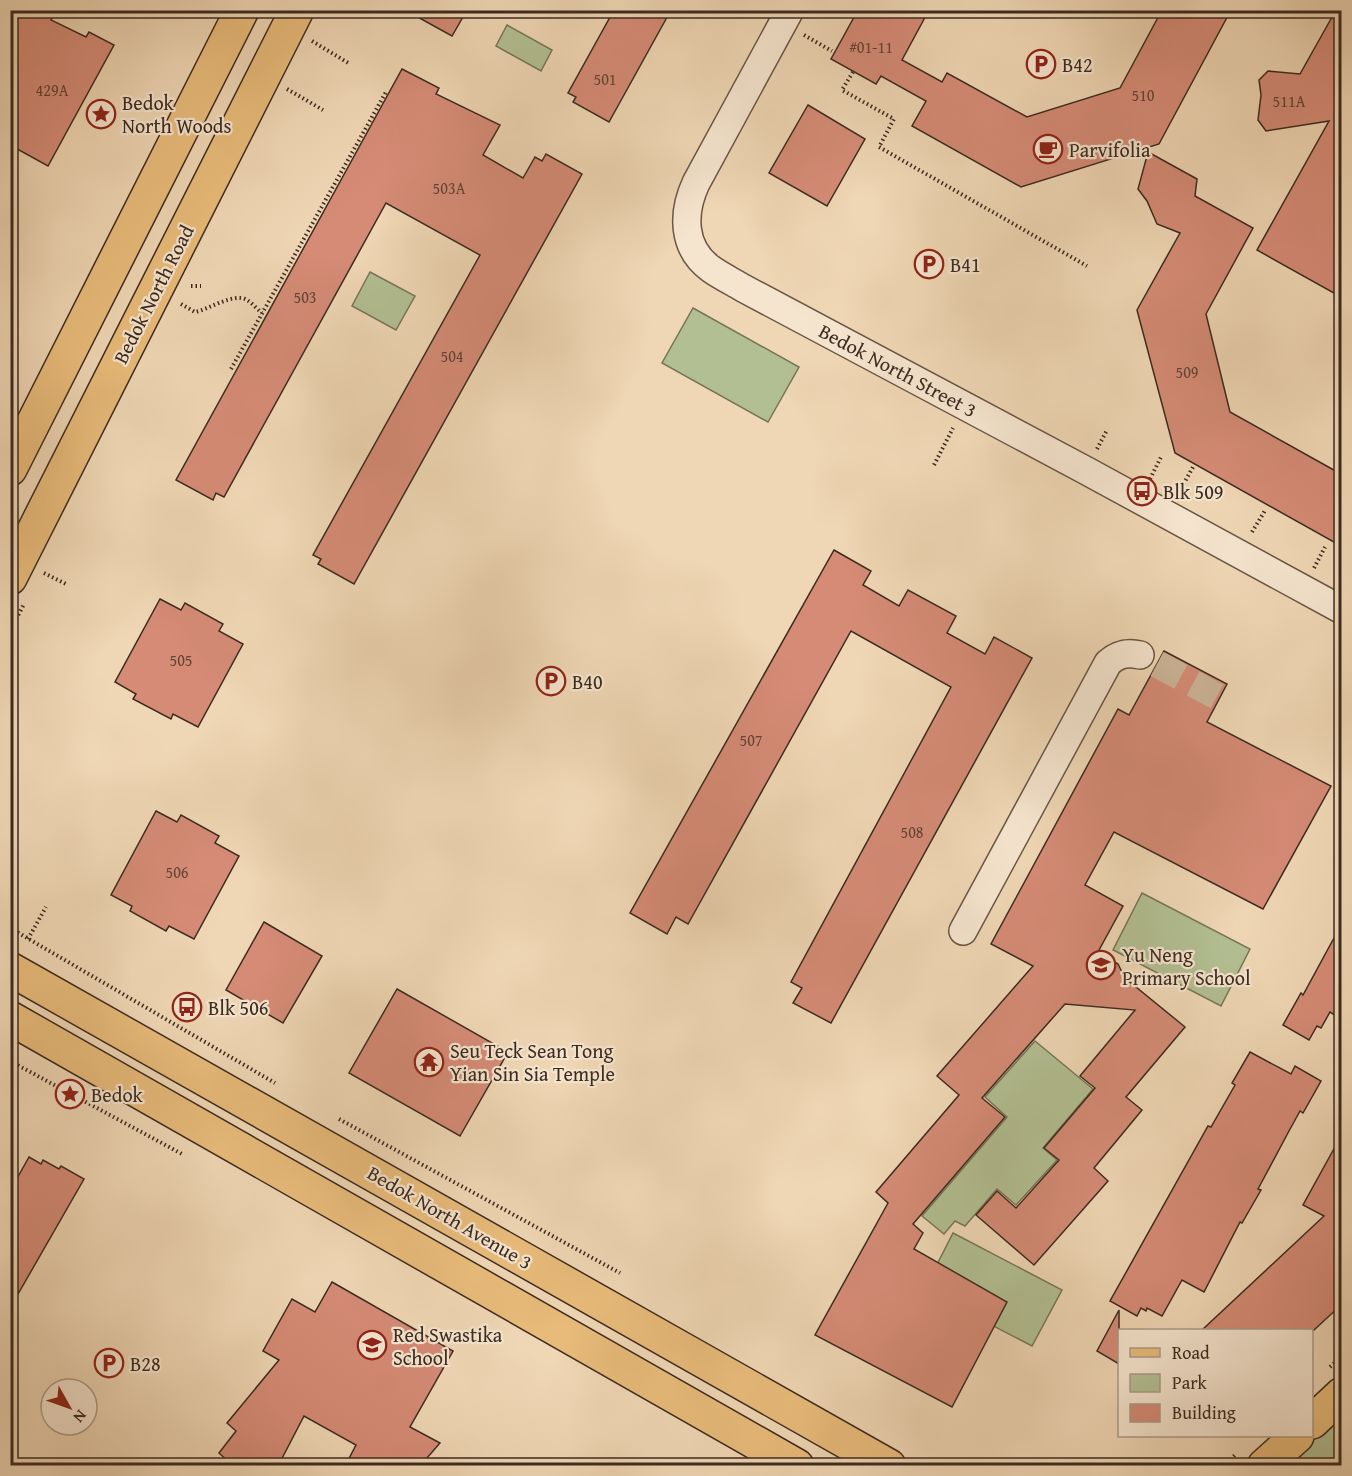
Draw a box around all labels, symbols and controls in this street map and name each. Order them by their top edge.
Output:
house number: #01-11 [849,35,893,59]
parking icon: B42 [1025,48,1057,80]
place label: B42 [1062,50,1093,79]
house number: 501 [593,67,617,91]
house number: 429A [36,78,69,102]
house number: 510 [1131,83,1155,107]
place label: Bedok North Woods [122,88,232,140]
house number: 511A [1273,89,1306,113]
place icon: Bedok North Woods [85,98,117,130]
cafe icon: Parvifolia [1032,133,1064,165]
place label: Parvifolia [1069,135,1151,164]
house number: 503A [433,176,466,200]
street label: Bedok North Road [106,219,201,368]
parking icon: B41 [913,248,945,280]
place label: B41 [950,250,981,279]
house number: 503 [293,285,317,309]
street label: Bedok North Street 3 [814,316,982,424]
house number: 504 [440,344,464,368]
house number: 509 [1175,360,1199,384]
bus stop icon: Blk 509 [1126,475,1158,507]
place label: Blk 509 [1163,477,1223,506]
house number: 505 [169,648,193,672]
parking icon: B40 [535,665,567,697]
place label: B40 [572,667,603,696]
house number: 507 [739,728,763,752]
house number: 508 [900,820,924,844]
house number: 506 [165,860,189,884]
place label: Yu Neng Primary School [1122,940,1251,992]
school or university icon: Yu Neng Primary School [1085,949,1117,981]
bus stop icon: Blk 506 [171,991,203,1023]
place label: Blk 506 [208,993,268,1022]
place label: Seu Teck Sean Tong Yian Sin Sia Temple [450,1036,615,1088]
temple icon: Seu Teck Sean Tong Yian Sin Sia Temple [413,1046,445,1078]
place icon: Bedok [54,1078,86,1110]
place label: Bedok [91,1080,144,1109]
street label: Bedok North Avenue 3 [362,1158,538,1276]
place label: Red Swastika School [393,1320,503,1372]
school or university icon: Red Swastika School [356,1329,388,1361]
legend [1118,1329,1313,1437]
text: Road [1172,1339,1210,1366]
parking icon: B28 [93,1347,125,1379]
place label: B28 [130,1349,161,1378]
text: Park [1172,1369,1208,1396]
north arrow [39,1377,99,1437]
text: Building [1172,1399,1236,1426]
text: N [68,1405,93,1429]

